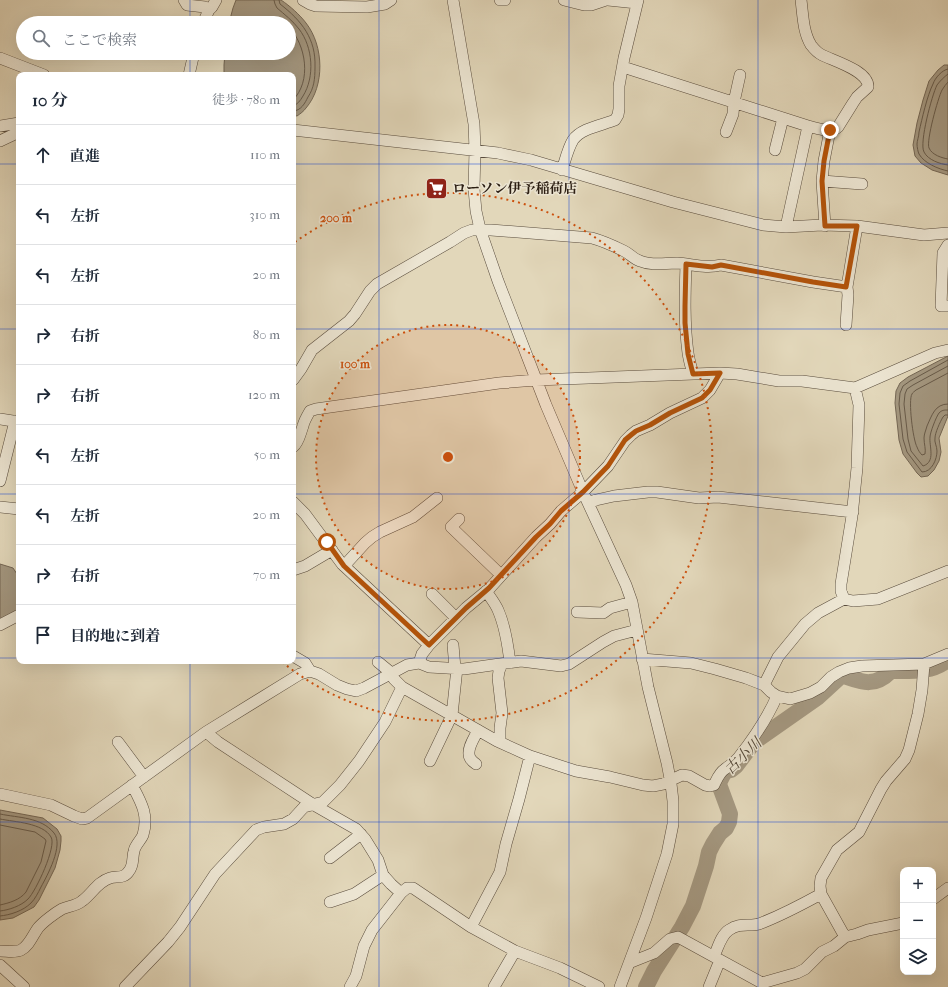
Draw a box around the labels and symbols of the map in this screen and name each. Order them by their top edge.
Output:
route end [821,121,839,139]
supermarket icon: ローソン伊予稲荷店 [424,175,450,201]
place label: ローソン伊予稲荷店 [452,180,577,197]
text: 200 m [320,211,353,225]
text: 100 m [340,357,371,371]
centre of rings [441,450,455,464]
route start [318,533,336,551]
water label: 古小川 [721,733,767,778]

